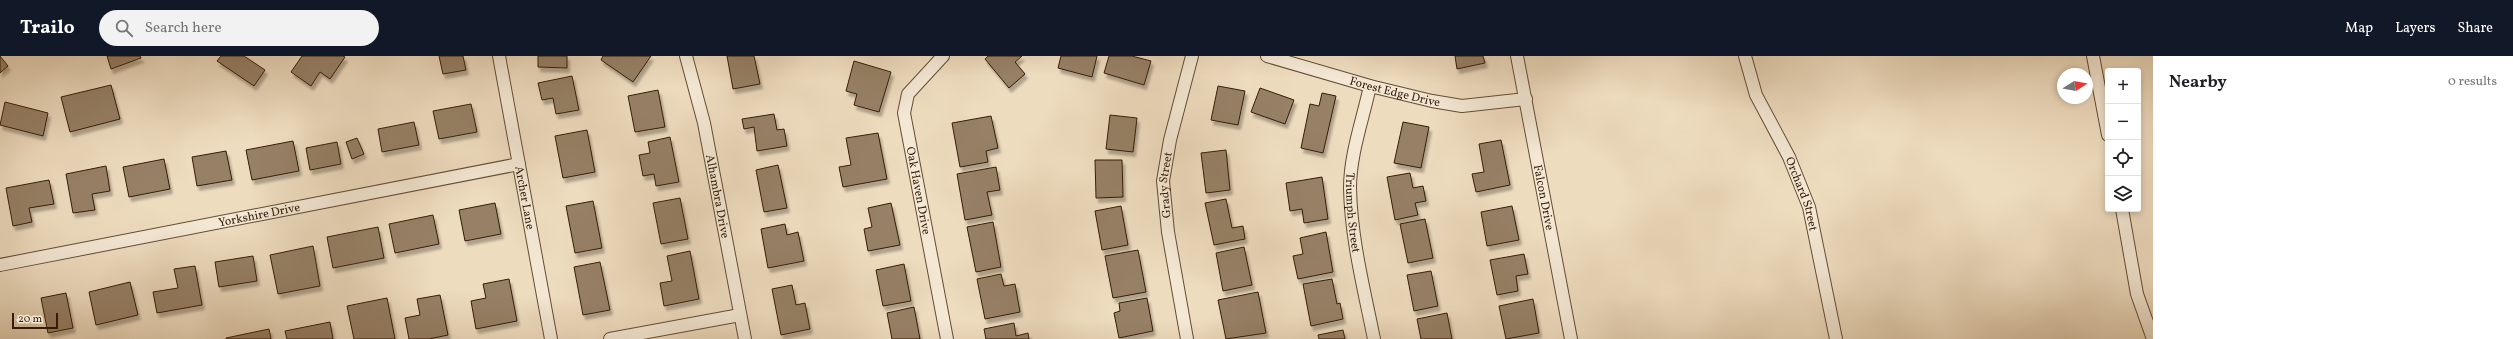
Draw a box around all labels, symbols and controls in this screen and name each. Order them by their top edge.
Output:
search box [99,10,379,46]
text: Trailo [20,15,75,41]
icon: search [113,17,135,39]
text: Search here [145,18,222,39]
text: Map [2345,19,2373,38]
text: Layers [2395,19,2435,38]
text: Share [2457,19,2493,38]
north arrow [2057,68,2093,104]
map controls [2105,68,2141,212]
button: + [2105,68,2141,104]
text: Nearby [2169,71,2227,94]
text: 0 results [2448,73,2497,91]
street label: Forest Edge Drive [1348,74,1442,111]
button: − [2105,104,2141,140]
button: locate [2105,140,2141,176]
street label: Oak Haven Drive [902,145,934,236]
street label: Grady Street [1156,151,1177,219]
street label: Alhambra Drive [701,153,733,240]
street label: Orchard Street [1781,155,1821,233]
street label: Falcon Drive [1529,164,1557,232]
street label: Archer Lane [510,165,538,231]
street label: Triumph Street [1341,172,1364,254]
button: layers [2105,176,2141,212]
street label: Yorkshire Drive [217,200,302,231]
scale bar [12,311,58,330]
text: 20 m [18,312,42,327]

